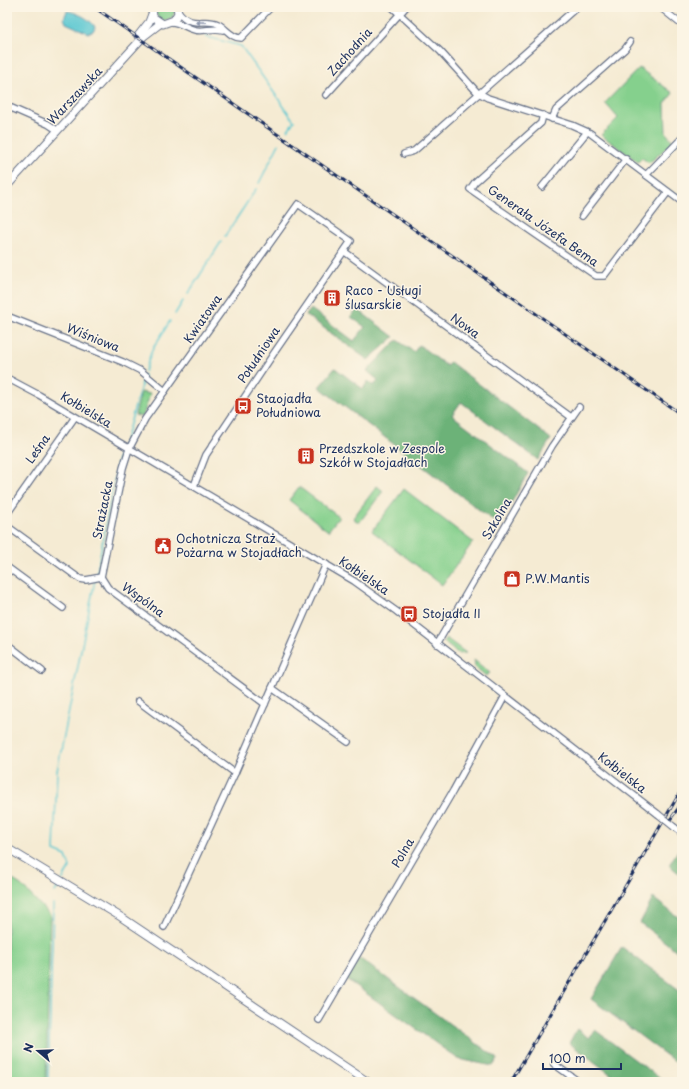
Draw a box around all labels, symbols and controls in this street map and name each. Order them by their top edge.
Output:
one-way arrow [194,19,207,25]
street label: Zachodnia [323,23,376,79]
street label: Warszawska [43,62,106,128]
street label: Generała Józefa Bema [485,180,603,271]
place label: Raco - Usługi ślusarskie [345,281,422,313]
building icon: Raco - Usługi ślusarskie [322,288,342,308]
street label: Kwiatowa [179,290,226,346]
street label: Nowa [447,308,484,342]
street label: Wiśniowa [64,318,123,356]
street label: Południowa [233,322,284,386]
street label: Kołbielska [57,387,116,432]
place label: Staojadła Południowa [256,389,321,421]
bus stop icon: Staojadła Południowa [233,396,253,416]
street label: Leśna [21,430,54,467]
place label: Przedszkole w Zespole Szkół w Stojadłach [319,439,445,471]
building icon: Przedszkole w Zespole Szkół w Stojadłach [296,446,316,466]
street label: Strażacka [88,478,117,541]
street label: Szkolna [477,494,516,543]
place label: Ochotnicza Straż Pożarna w Stojadłach [176,529,302,561]
public building icon: Ochotnicza Straż Pożarna w Stojadłach [153,536,173,556]
street label: Kołbielska [336,552,394,599]
shop icon: P.W.Mantis [502,569,522,589]
place label: P.W.Mantis [525,569,590,587]
street label: Wspólna [118,577,169,621]
bus stop icon: Stojadła II [399,604,419,624]
place label: Stojadła II [422,604,481,622]
street label: Kołbielska [594,747,651,797]
street label: Polna [386,834,418,871]
north arrow [18,1031,58,1071]
text: N [19,1040,38,1054]
scale bar [543,1045,621,1071]
text: 100 m [549,1049,586,1067]

